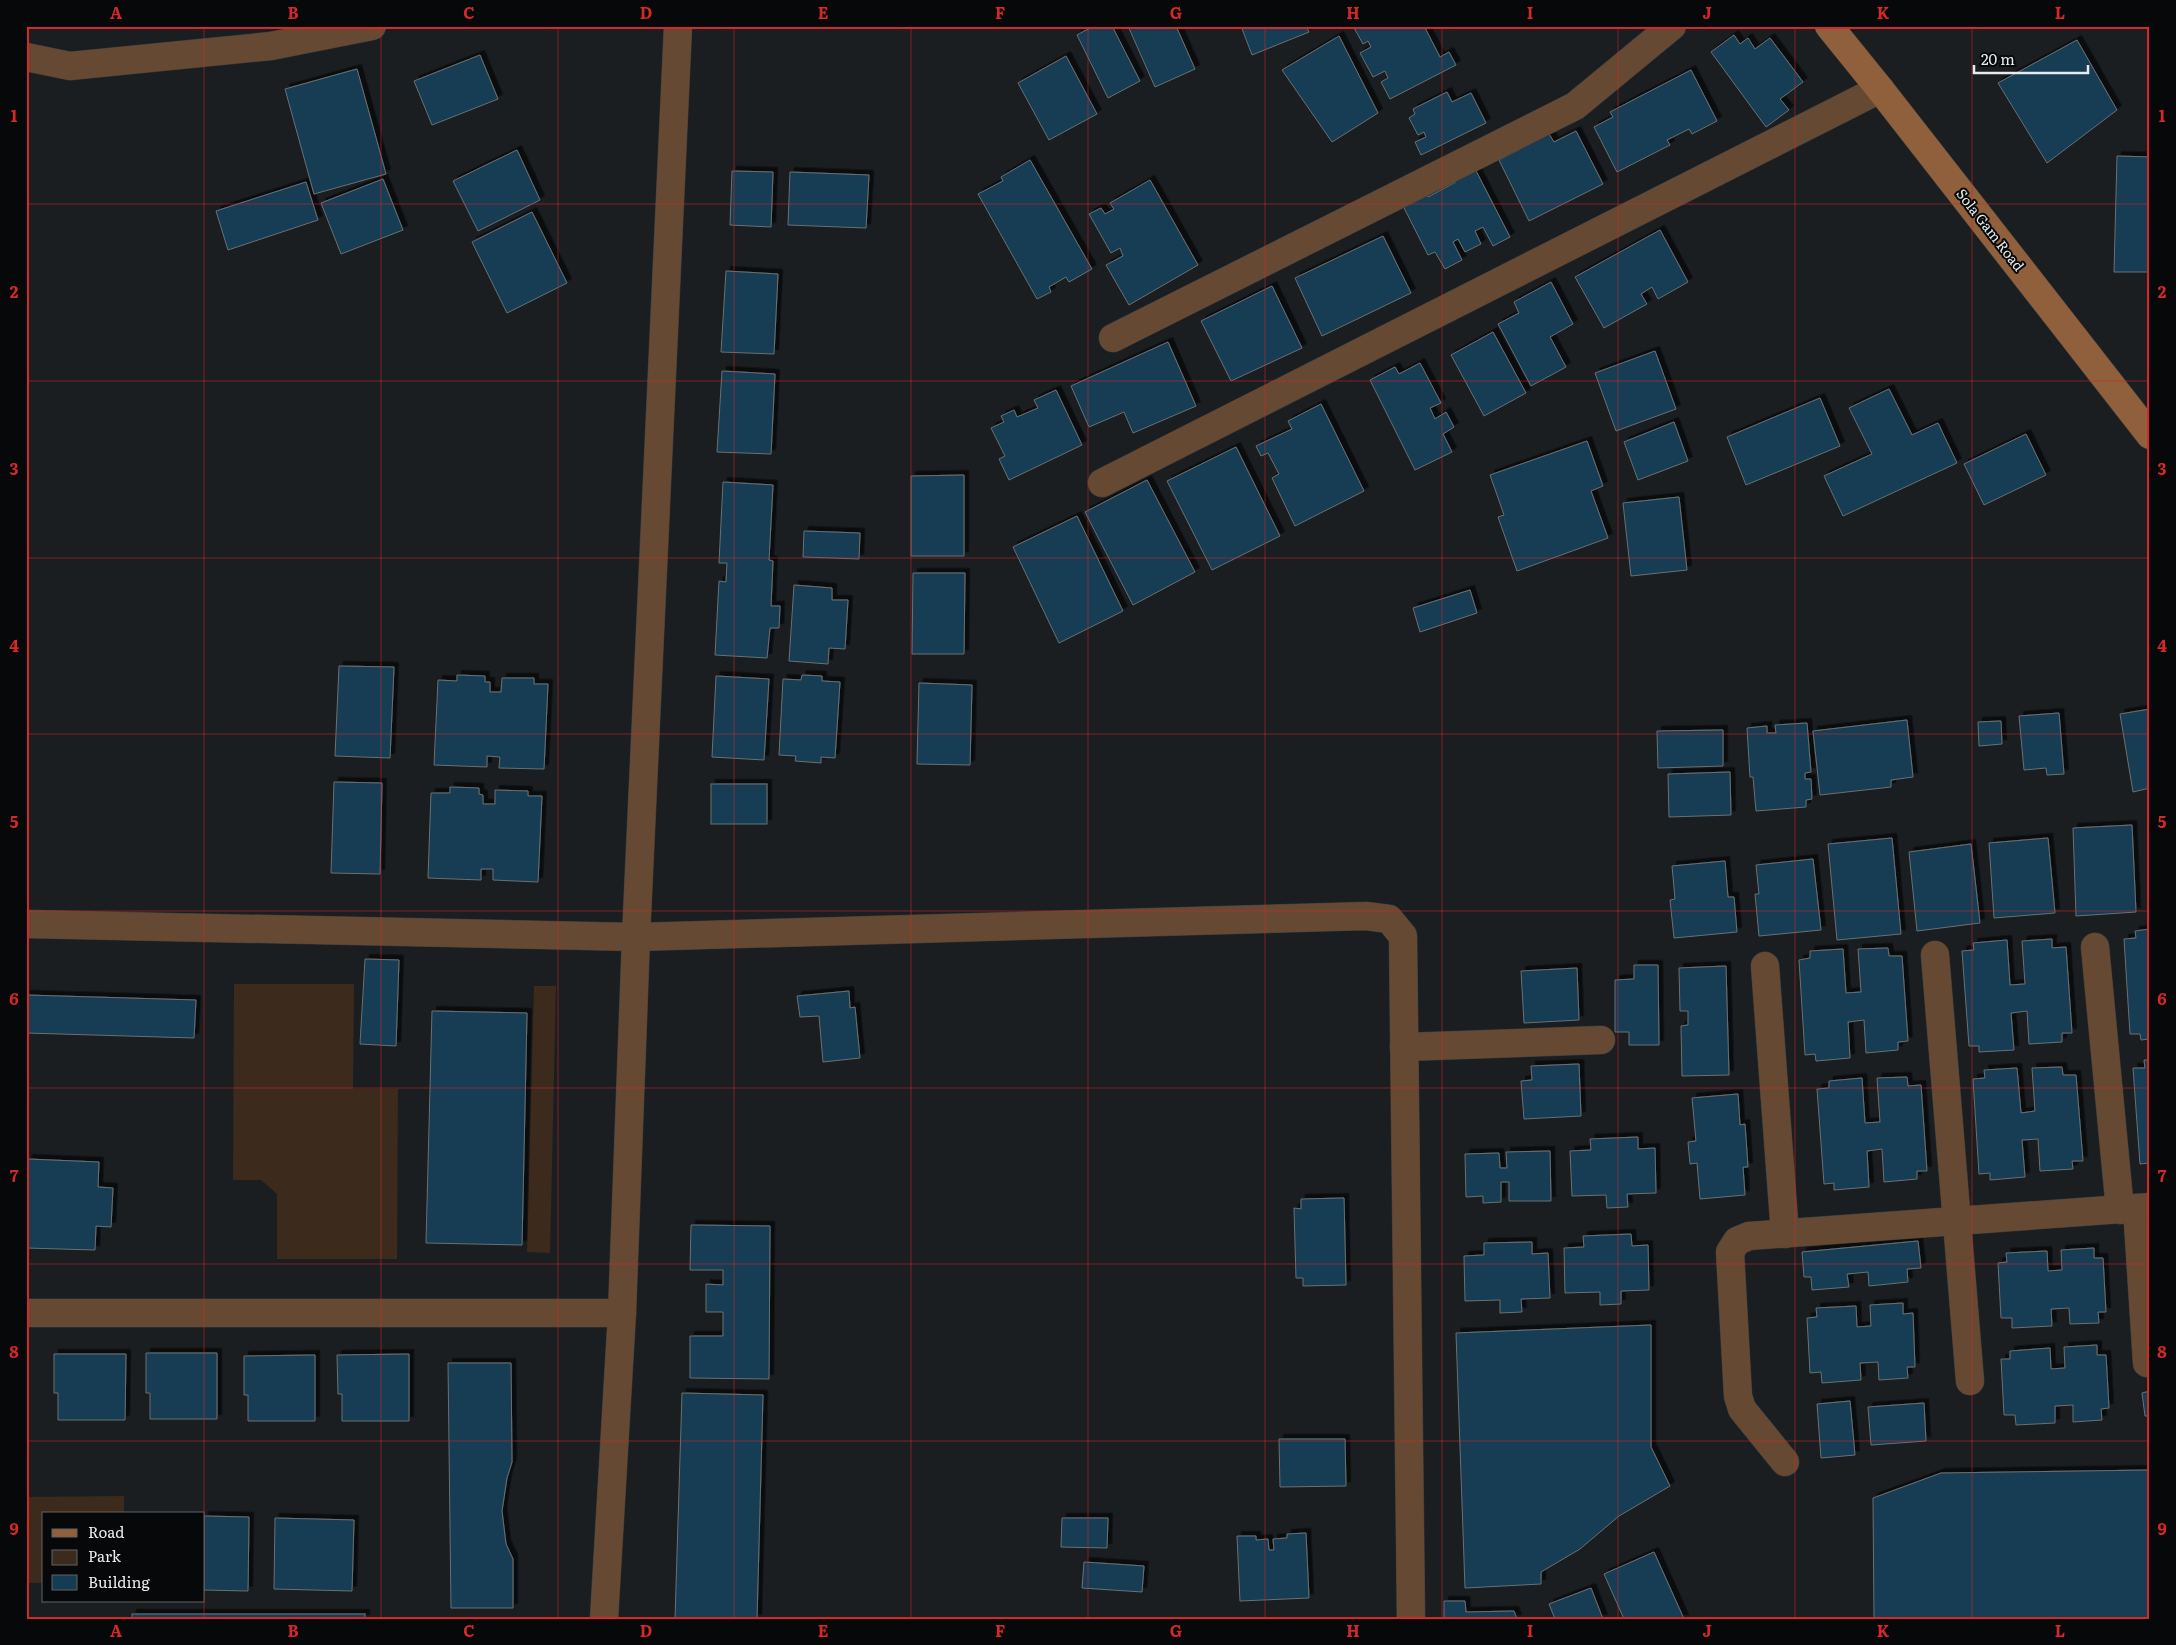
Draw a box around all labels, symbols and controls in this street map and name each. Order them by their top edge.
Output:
text: A [110,0,122,24]
text: B [287,0,299,24]
text: C [463,0,475,24]
text: D [640,0,652,24]
text: E [818,0,829,24]
text: F [995,0,1005,24]
text: G [1170,0,1182,24]
text: H [1346,0,1360,24]
text: I [1527,0,1533,24]
text: J [1702,0,1712,24]
text: K [1877,0,1890,24]
text: L [2055,0,2065,24]
scale bar [1974,42,2087,74]
text: 20 m [1981,47,2015,70]
text: 1 [11,103,18,127]
text: 1 [2159,103,2166,127]
street label: Sola Gam Road [1952,184,2030,275]
text: 2 [10,279,19,303]
text: 2 [2158,279,2167,303]
text: 3 [10,456,19,480]
text: 3 [2158,456,2167,480]
text: 4 [9,633,19,657]
text: 4 [2157,633,2167,657]
text: 5 [10,809,19,833]
text: 5 [2158,809,2167,833]
text: 6 [9,986,19,1010]
text: 6 [2157,986,2167,1010]
text: 7 [10,1163,19,1187]
text: 7 [2158,1163,2167,1187]
text: 8 [9,1339,19,1363]
text: 8 [2157,1339,2167,1363]
legend [42,1512,205,1602]
text: 9 [9,1516,19,1540]
text: 9 [2157,1516,2167,1540]
text: Road [88,1520,124,1543]
text: Park [88,1544,122,1567]
text: Building [88,1570,150,1593]
text: A [110,1618,122,1642]
text: B [287,1618,299,1642]
text: C [463,1618,475,1642]
text: D [640,1618,652,1642]
text: E [818,1618,829,1642]
text: F [995,1618,1005,1642]
text: G [1170,1618,1182,1642]
text: H [1346,1618,1360,1642]
text: I [1527,1618,1533,1642]
text: J [1702,1618,1712,1642]
text: K [1877,1618,1890,1642]
text: L [2055,1618,2065,1642]

